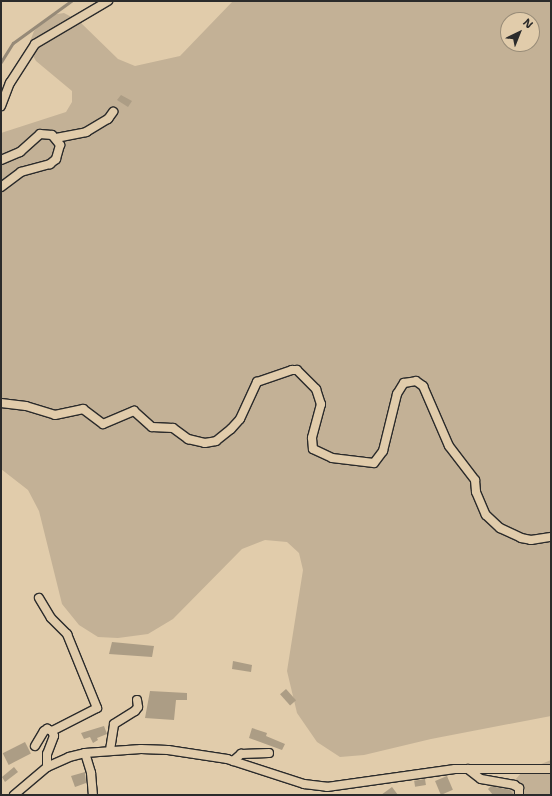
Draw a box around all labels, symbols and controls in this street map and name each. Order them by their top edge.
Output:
north arrow [500,12,540,52]
text: N [520,15,536,32]

